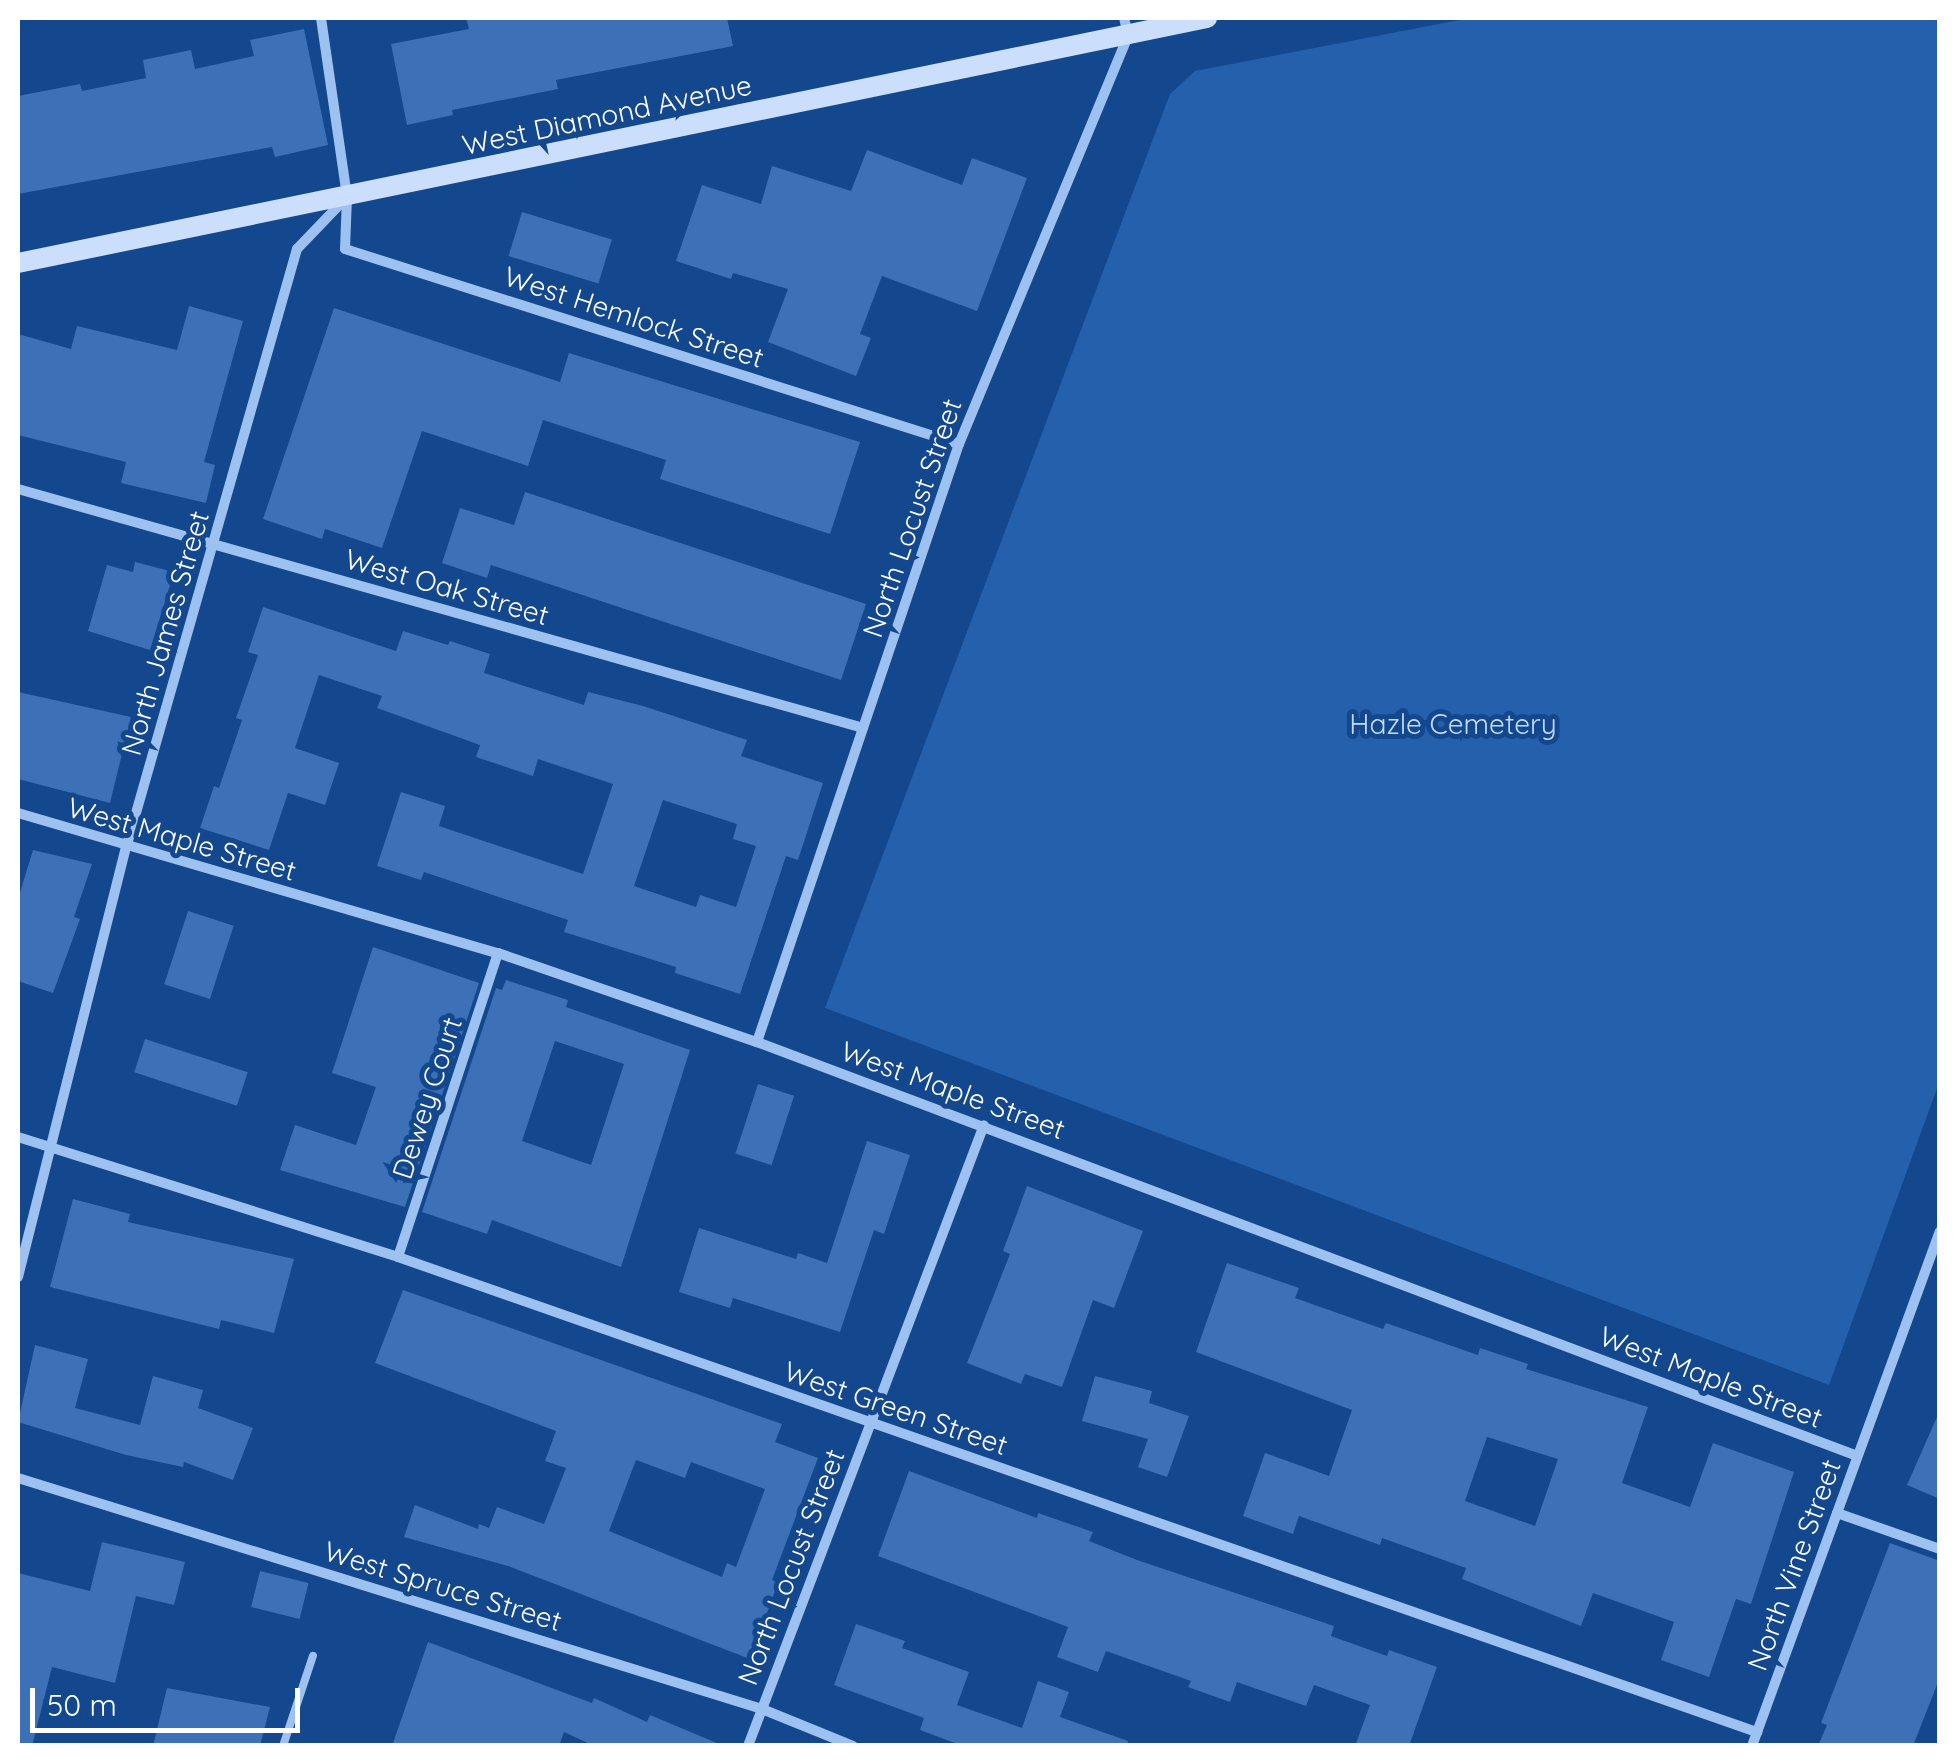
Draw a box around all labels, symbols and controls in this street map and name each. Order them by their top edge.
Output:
street label: West Diamond Avenue [459,68,755,162]
street label: West Hemlock Street [500,259,768,375]
street label: North Locust Street [855,394,969,642]
street label: North James Street [114,507,216,759]
street label: West Oak Street [341,542,553,632]
park label: Hazle Cemetery [1349,707,1557,741]
street label: West Maple Street [64,790,300,888]
street label: Dewey Court [385,1013,469,1183]
street label: West Maple Street [836,1034,1070,1146]
street label: West Maple Street [1595,1319,1827,1435]
street label: West Green Street [780,1354,1012,1462]
street label: North Locust Street [730,1444,852,1690]
street label: North Vine Street [1740,1455,1848,1675]
street label: West Spruce Street [320,1534,566,1638]
scale bar [35,1668,305,1730]
text: 50 m [47,1686,117,1724]

